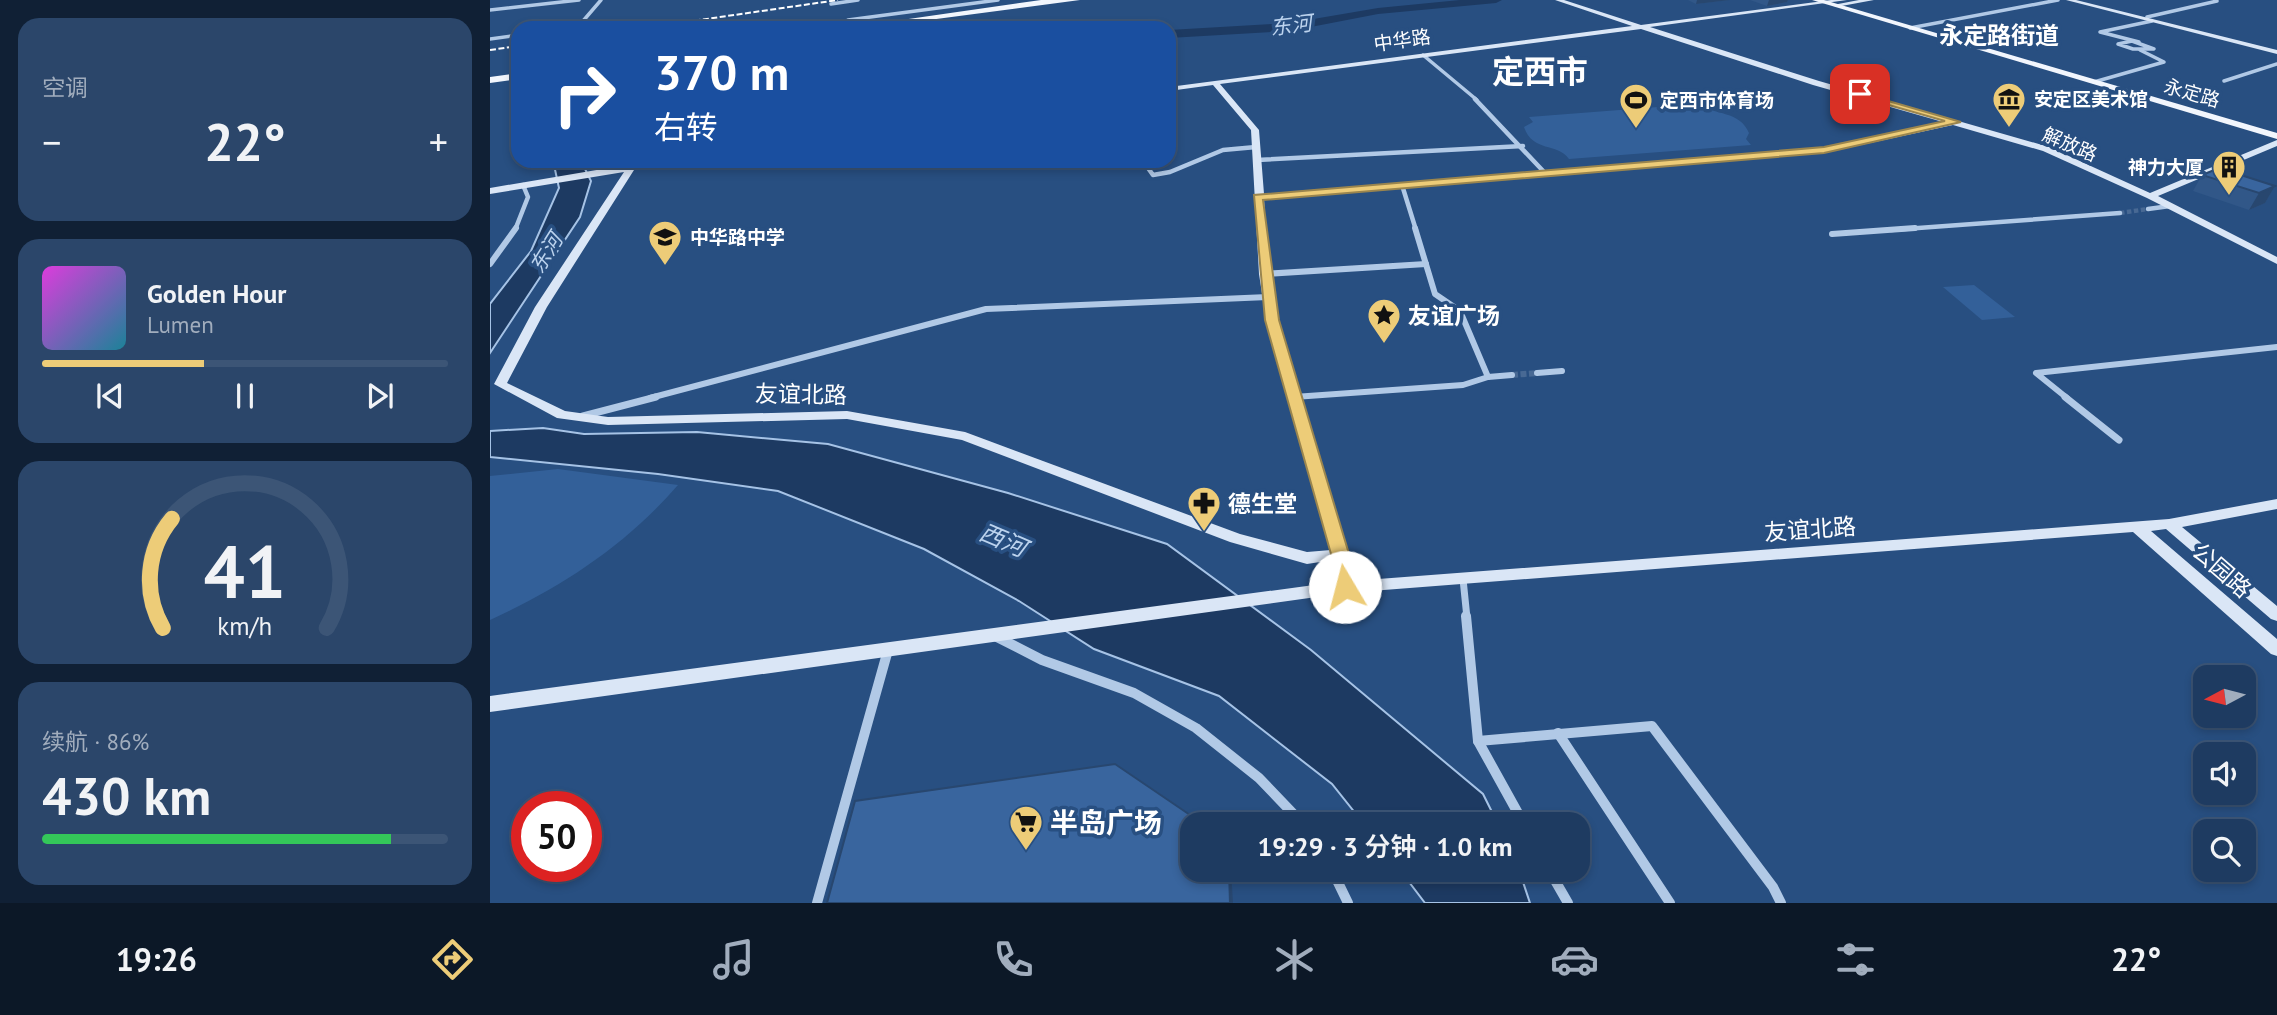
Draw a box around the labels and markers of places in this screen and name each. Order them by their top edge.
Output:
pin [1830,64,1890,124]
museum icon: 安定区美术馆 [1990,80,2028,129]
sports icon: 定西市体育场 [1617,81,1655,130]
place label: 安定区美术馆 [2034,87,2148,111]
place label: 定西市体育场 [1660,88,1774,112]
building icon: 神力大厦 [2210,148,2248,197]
place label: 神力大厦 [2128,155,2204,179]
school or university icon: 中华路中学 [646,218,684,267]
place label: 中华路中学 [690,225,785,249]
place icon: 友谊广场 [1365,296,1403,345]
place label: 友谊广场 [1408,301,1500,330]
pharmacy icon: 德生堂 [1185,484,1223,533]
place label: 德生堂 [1228,489,1297,518]
supermarket icon: 半岛广场 [1007,803,1045,852]
place label: 半岛广场 [1050,804,1162,841]

